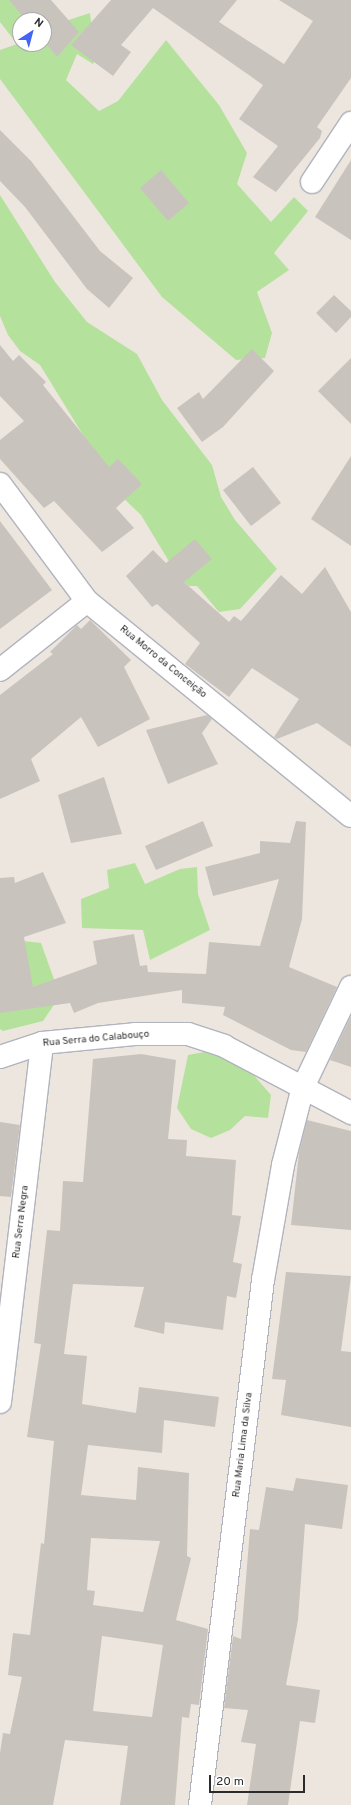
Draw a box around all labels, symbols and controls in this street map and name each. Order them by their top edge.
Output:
north arrow [12,12,52,52]
text: N [31,15,46,31]
street label: Rua Morro da Conceição [117,623,209,701]
street label: Rua Serra do Calabouço [42,1028,150,1050]
street label: Rua Serra Negra [11,1185,31,1259]
street label: Rua Maria Lima da Silva [231,1392,255,1498]
scale bar [211,1767,307,1793]
text: 20 m [216,1774,244,1790]

